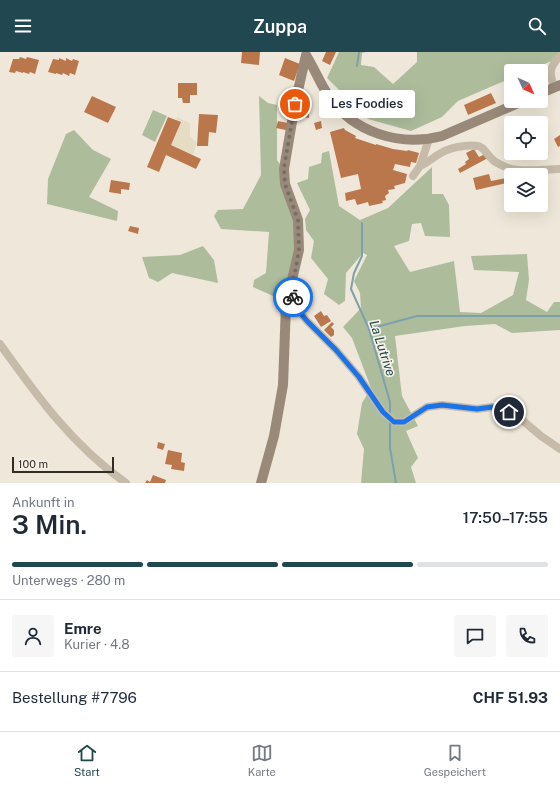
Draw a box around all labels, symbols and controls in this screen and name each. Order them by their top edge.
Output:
icon: menu [12,15,34,37]
icon: search [526,15,548,37]
text: Zuppa [253,16,307,37]
north arrow [504,64,548,108]
map controls [504,64,548,212]
pin [278,87,312,121]
callout: Les Foodies [319,90,415,118]
icon: bag [284,93,306,115]
text: Les Foodies [331,96,403,111]
button: locate [504,116,548,160]
button: layers [504,168,548,212]
courier [273,277,313,317]
icon: bike [282,286,304,308]
water label: La Lutrive [366,318,399,378]
pin [492,395,526,429]
icon: home [498,401,520,423]
scale bar [12,455,114,474]
text: 100 m [18,458,48,470]
text: Ankunft in [12,495,75,510]
text: 3 Min. [12,509,87,540]
text: 17:50–17:55 [463,509,548,526]
text: Unterwegs · 280 m [12,573,125,588]
button: person [12,615,54,657]
button: chat [454,615,496,657]
button: phone [506,615,548,657]
text: Emre [64,620,102,637]
text: Kurier · 4.8 [64,637,130,652]
text: Bestellung #7796 [12,689,137,706]
text: CHF 51.93 [473,689,548,706]
tab: Start [74,742,100,778]
tab: Karte [248,742,276,778]
tab: Gespeichert [424,742,486,778]

